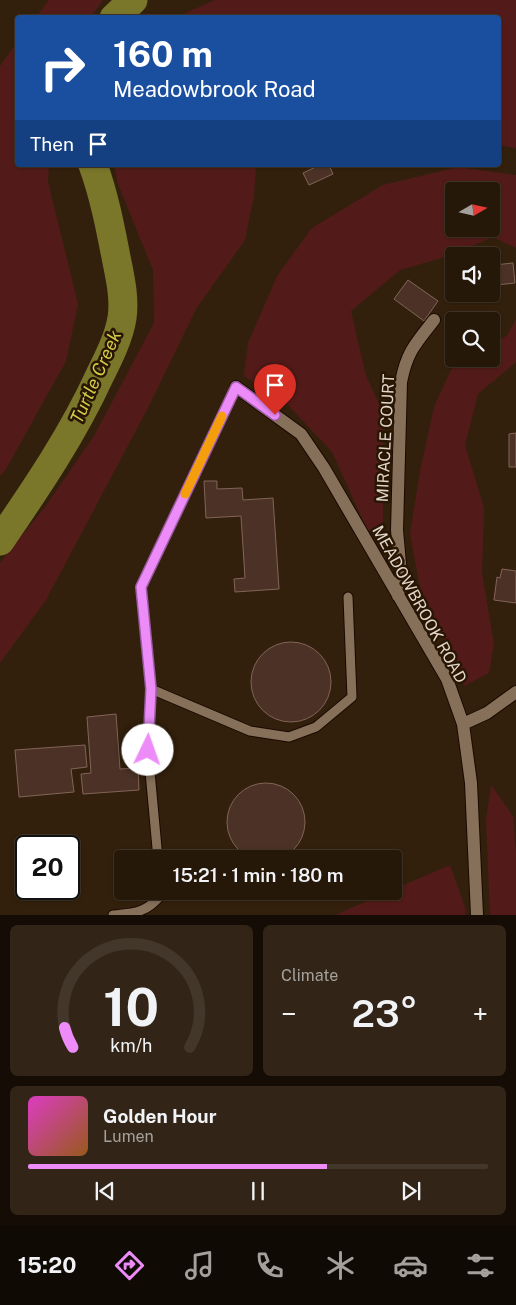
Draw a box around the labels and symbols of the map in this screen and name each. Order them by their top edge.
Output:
north arrow [445,182,500,238]
water label: Turtle Creek [66,327,126,427]
pin [254,364,296,415]
street label: MIRACLE COURT [373,373,398,503]
street label: MEADOWBROOK ROAD [368,522,471,686]
position arrow [121,723,173,775]
speed limit sign: 20 [15,835,80,900]

